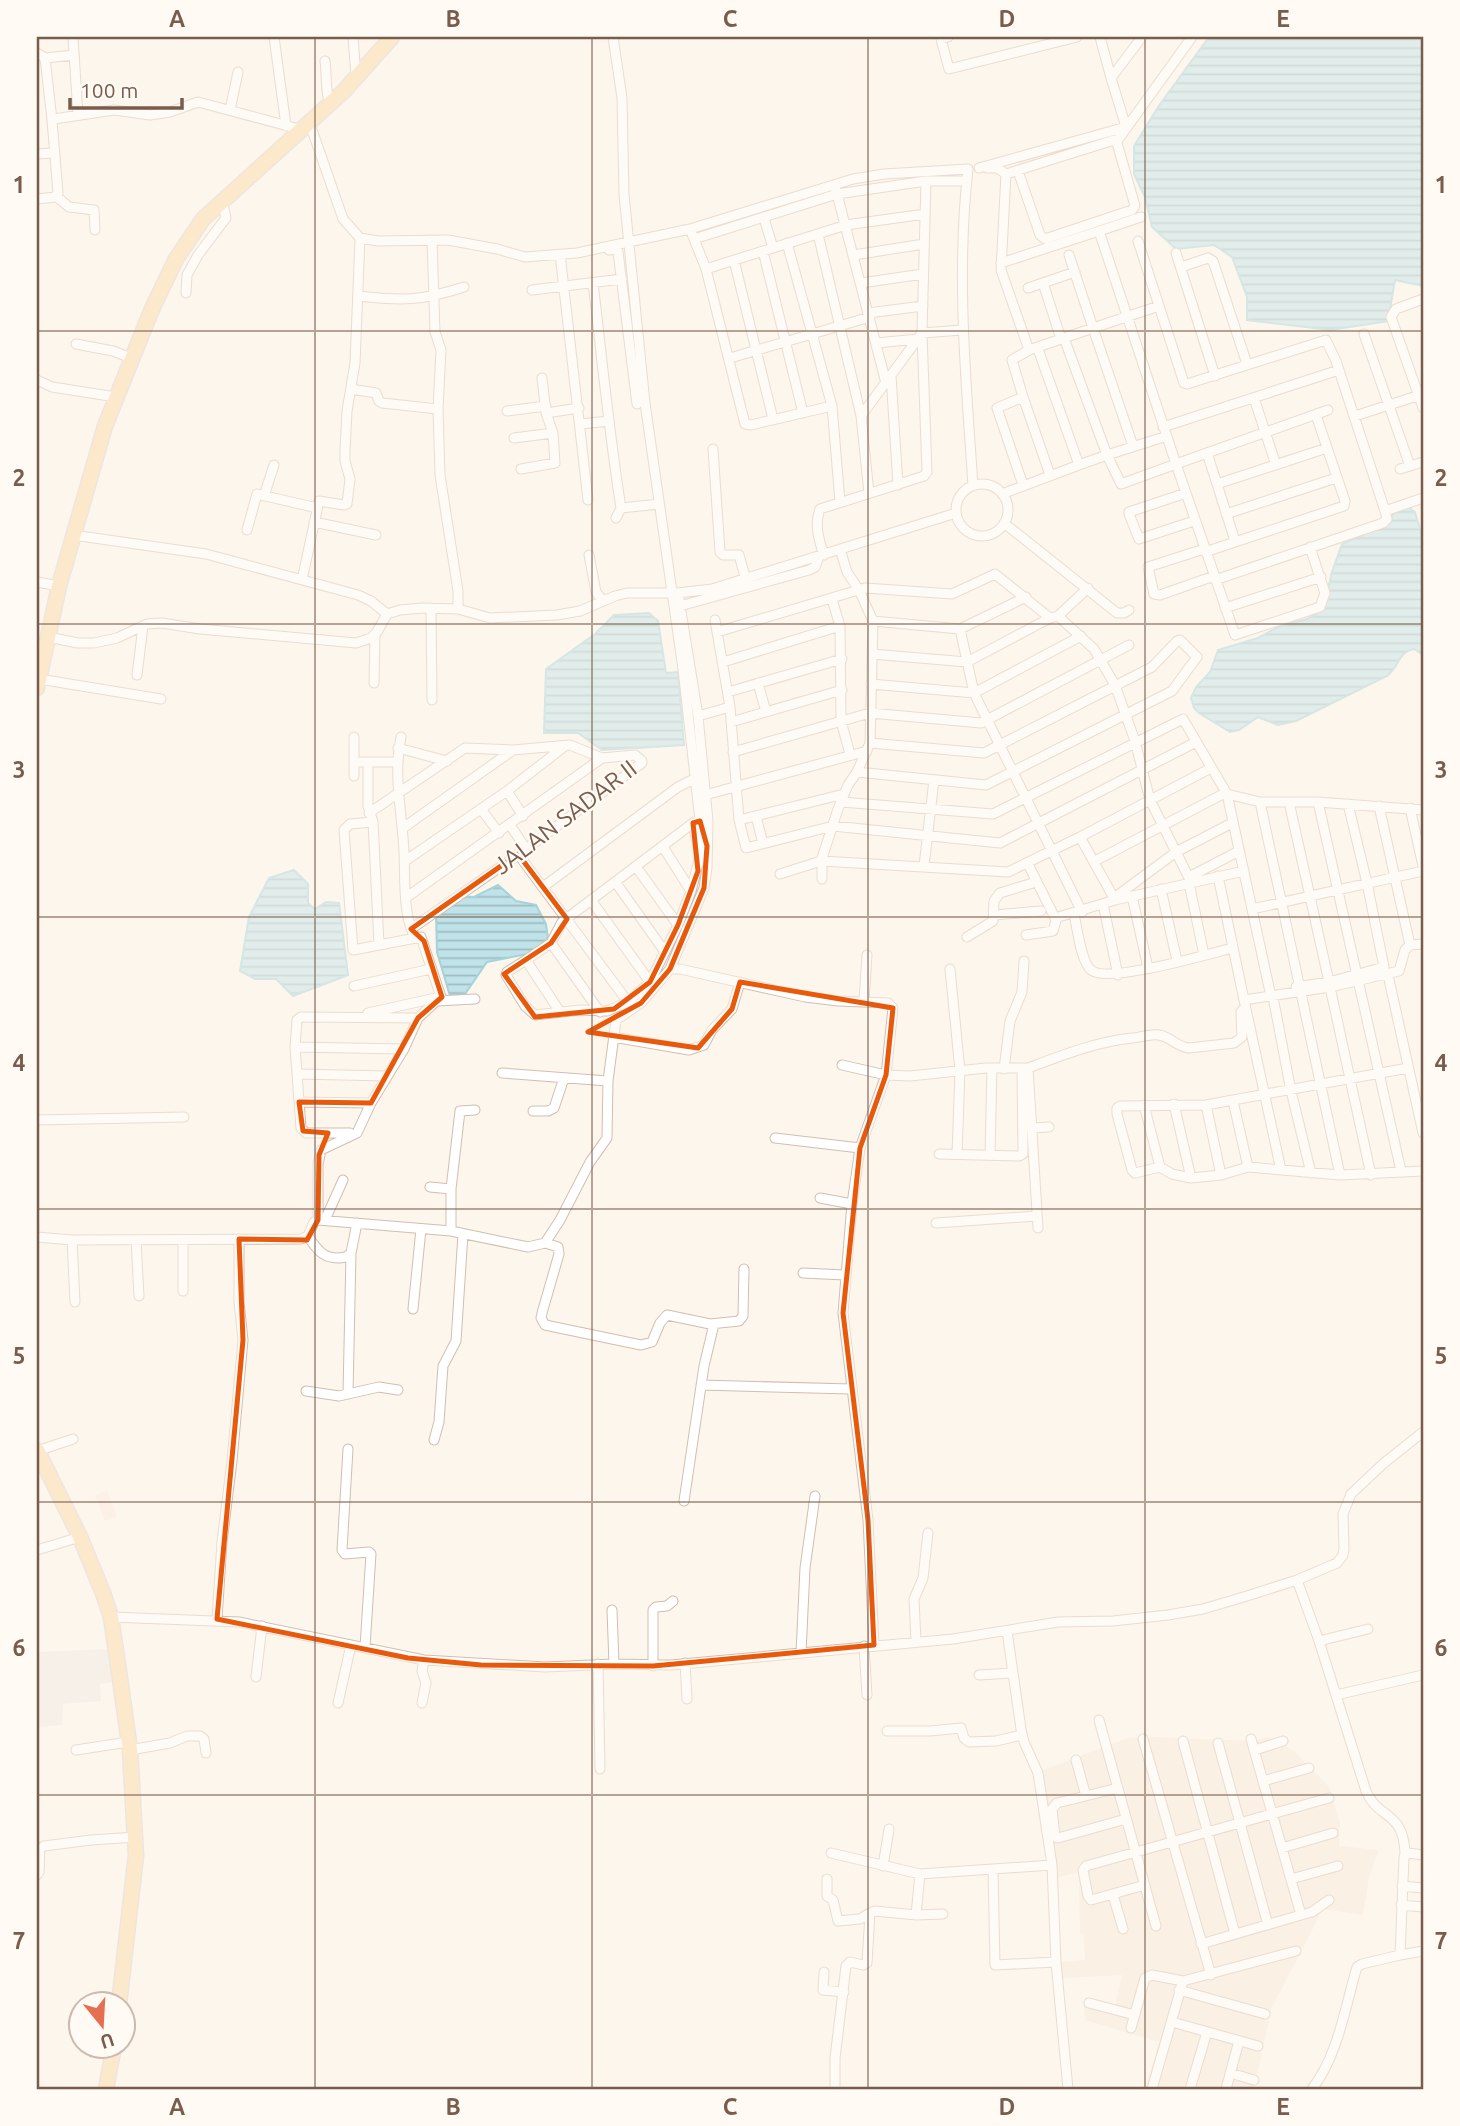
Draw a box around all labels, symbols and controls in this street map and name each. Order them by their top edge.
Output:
text: A [169,6,185,31]
text: B [445,6,461,31]
text: C [723,6,738,31]
text: D [999,6,1015,31]
text: E [1276,6,1290,31]
scale bar [70,66,182,110]
text: 100 m [80,78,138,102]
text: 1 [13,172,25,197]
text: 1 [1435,172,1447,197]
text: 2 [13,465,25,490]
text: 2 [1435,465,1447,490]
street label: JALAN SADAR II [488,755,642,879]
text: 3 [13,757,25,782]
text: 3 [1435,757,1447,782]
text: 4 [13,1050,26,1075]
text: 4 [1435,1050,1448,1075]
text: 5 [13,1343,25,1368]
text: 5 [1435,1343,1447,1368]
text: 6 [13,1635,26,1660]
text: 6 [1435,1635,1448,1660]
text: 7 [13,1928,25,1953]
text: 7 [1435,1928,1447,1953]
north arrow [66,1990,136,2060]
text: U [98,2029,117,2054]
text: A [169,2094,185,2119]
text: B [445,2094,461,2119]
text: C [723,2094,738,2119]
text: D [999,2094,1015,2119]
text: E [1276,2094,1290,2119]

